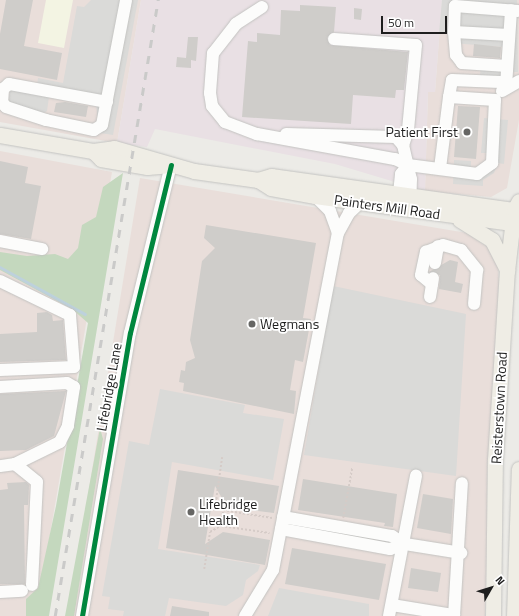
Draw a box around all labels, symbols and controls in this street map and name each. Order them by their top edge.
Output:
scale bar [383,8,449,34]
text: 50 m [388,13,414,32]
place label: Patient First [386,124,458,140]
marker: Patient First [461,126,473,138]
street label: Painters Mill Road [333,191,441,223]
place label: Wegmans [260,316,319,332]
marker: Wegmans [247,319,257,329]
street label: Lifebridge Lane [93,341,125,433]
street label: Reisterstown Road [488,351,510,465]
place label: Lifebridge Health [199,496,257,528]
marker: Lifebridge Health [186,507,196,517]
north arrow [471,568,511,608]
text: N [492,572,509,588]

